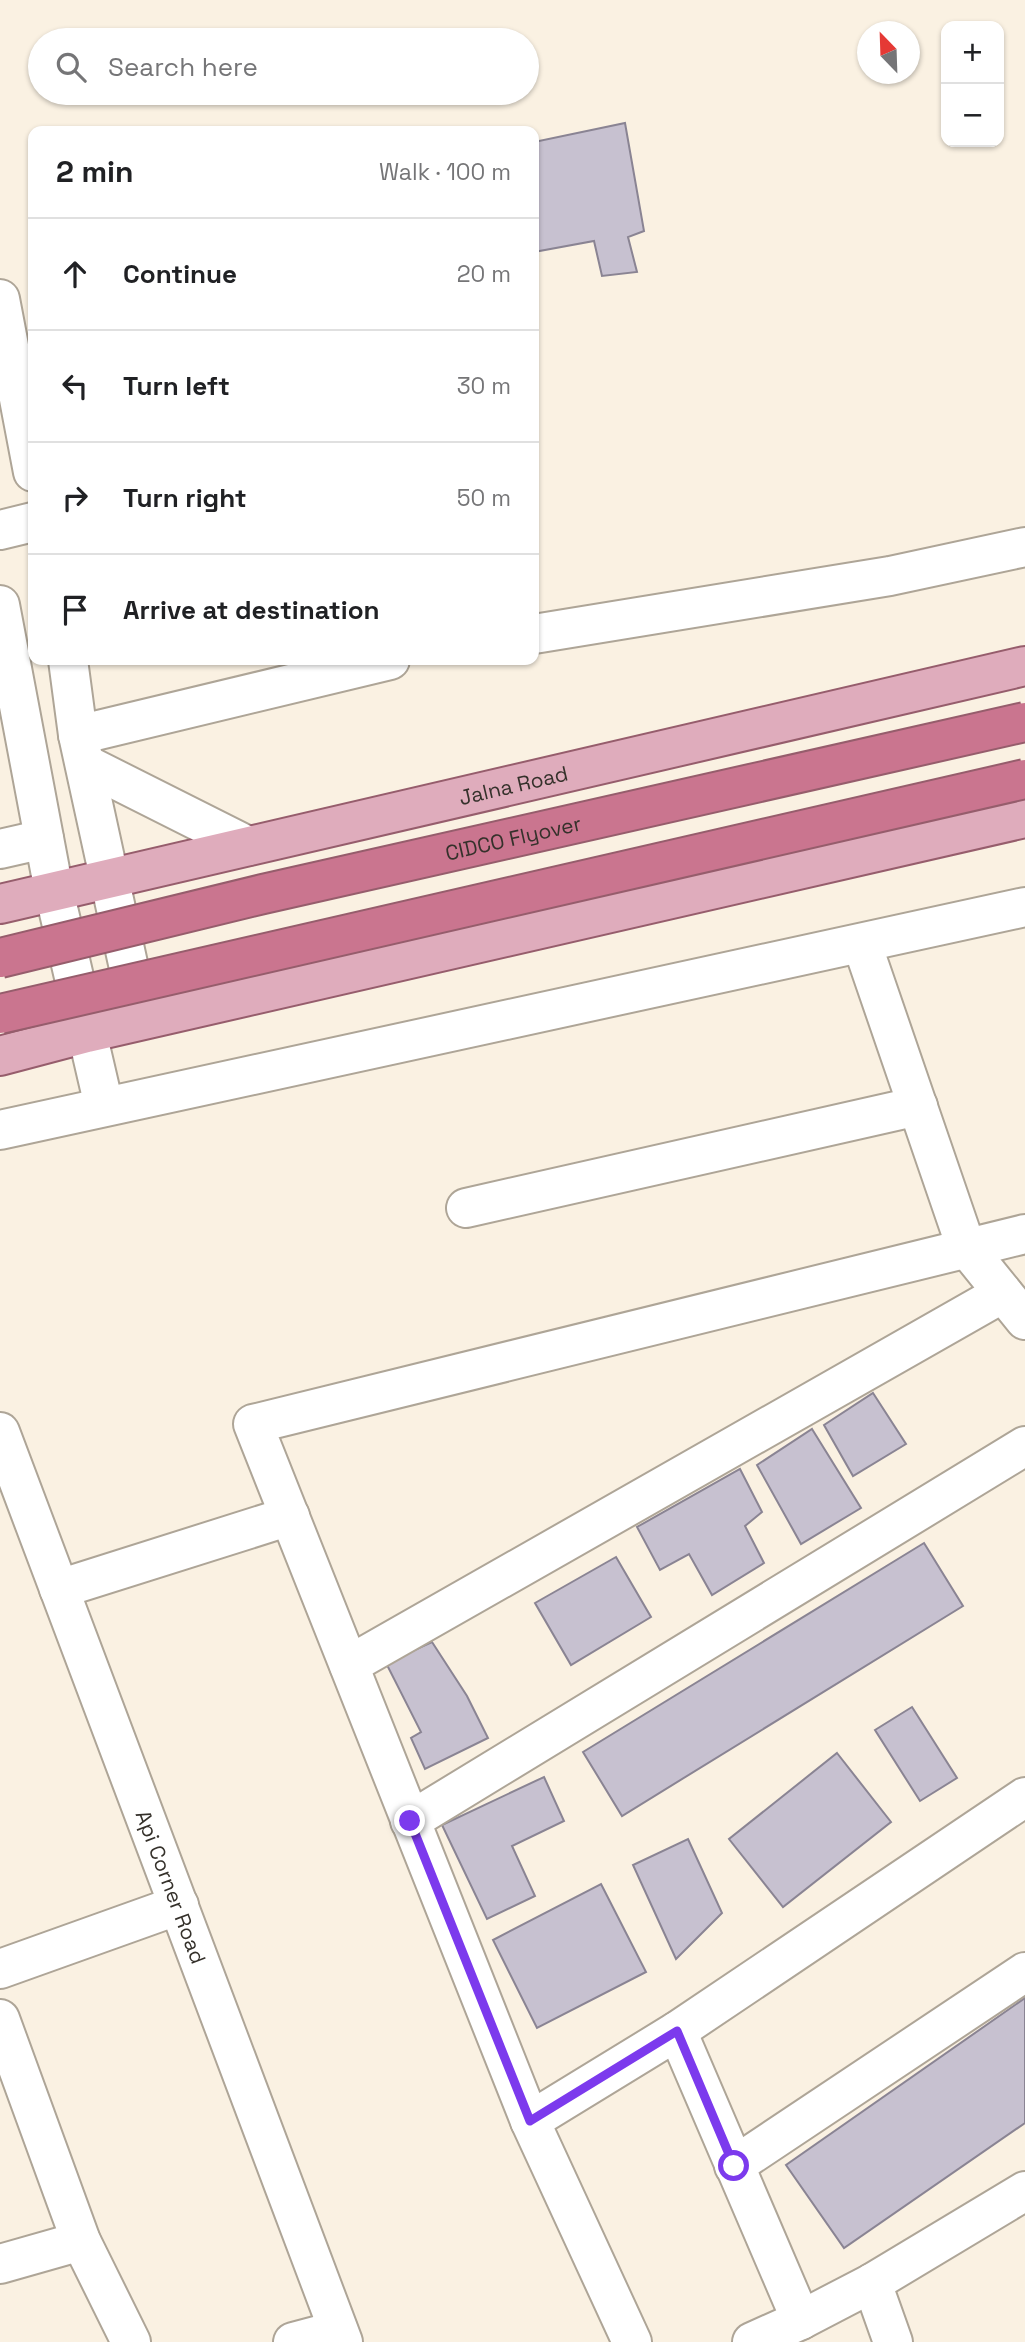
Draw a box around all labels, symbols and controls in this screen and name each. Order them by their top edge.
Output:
north arrow [857,21,920,84]
map controls [941,21,1004,147]
button: + [941,21,1004,84]
search box [28,28,539,105]
icon: search [52,48,90,86]
text: Search here [108,50,258,84]
button: − [941,84,1004,147]
text: 2 min [56,152,134,191]
text: Walk · 100 m [379,157,511,187]
icon: ahead [56,255,94,293]
text: Continue [123,257,237,291]
text: 20 m [457,259,511,289]
icon: left [56,367,94,405]
text: Turn left [123,369,230,403]
text: 30 m [457,371,511,401]
icon: right [56,479,94,517]
text: Turn right [123,481,247,515]
text: 50 m [457,483,511,513]
icon: arrive [56,591,94,629]
text: Arrive at destination [123,593,380,627]
street label: Jalna Road [456,759,571,811]
street label: CIDCO Flyover [442,809,584,866]
route end [394,1805,425,1836]
street label: Api Corner Road [130,1806,213,1967]
route start [718,2150,749,2181]

